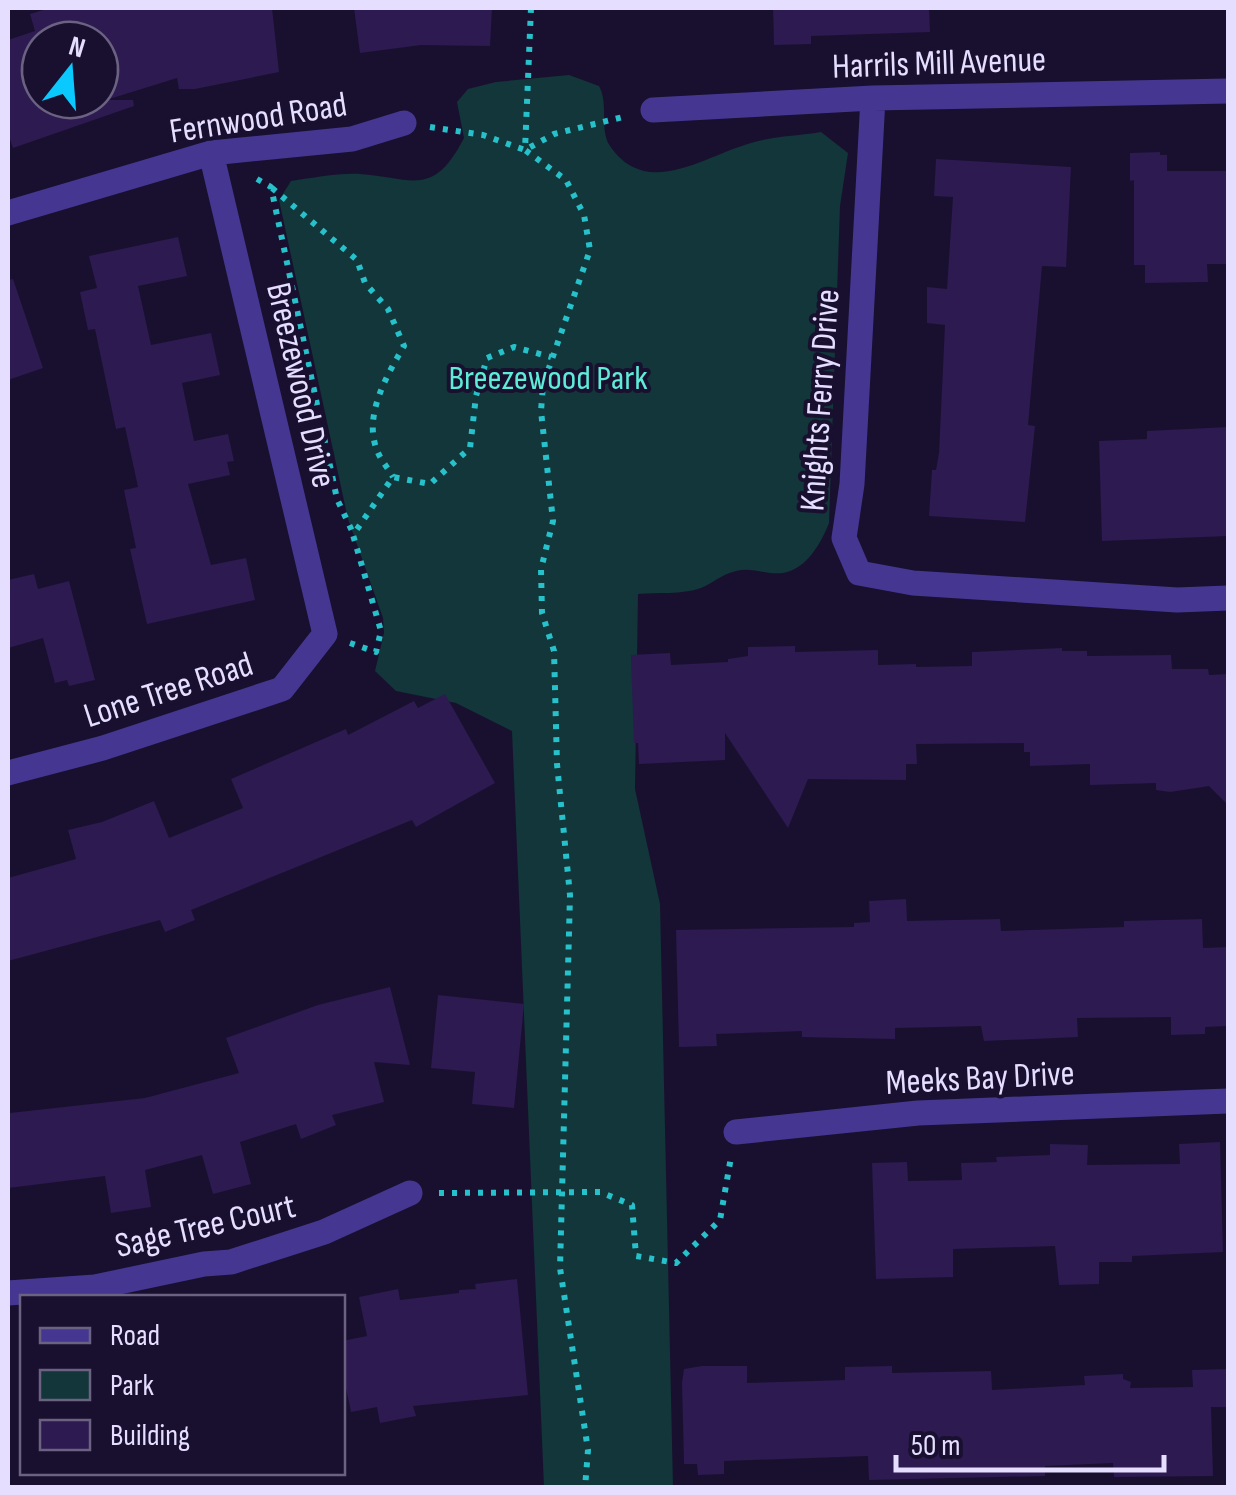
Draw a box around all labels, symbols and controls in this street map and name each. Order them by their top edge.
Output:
north arrow [20,20,120,120]
text: N [65,30,89,65]
street label: Harrils Mill Avenue [831,38,1047,89]
street label: Fernwood Road [167,83,350,154]
street label: Breezewood Drive [256,279,345,492]
street label: Knights Ferry Drive [791,288,850,512]
park label: Breezewood Park [448,357,648,400]
street label: Lone Tree Road [79,643,258,738]
street label: Meeks Bay Drive [885,1052,1076,1105]
street label: Sage Tree Court [111,1185,300,1268]
legend [20,1295,345,1475]
text: Road [110,1318,160,1354]
text: Park [110,1368,154,1404]
scale bar [896,1410,1164,1472]
text: Building [110,1418,190,1454]
text: 50 m [911,1428,960,1464]

